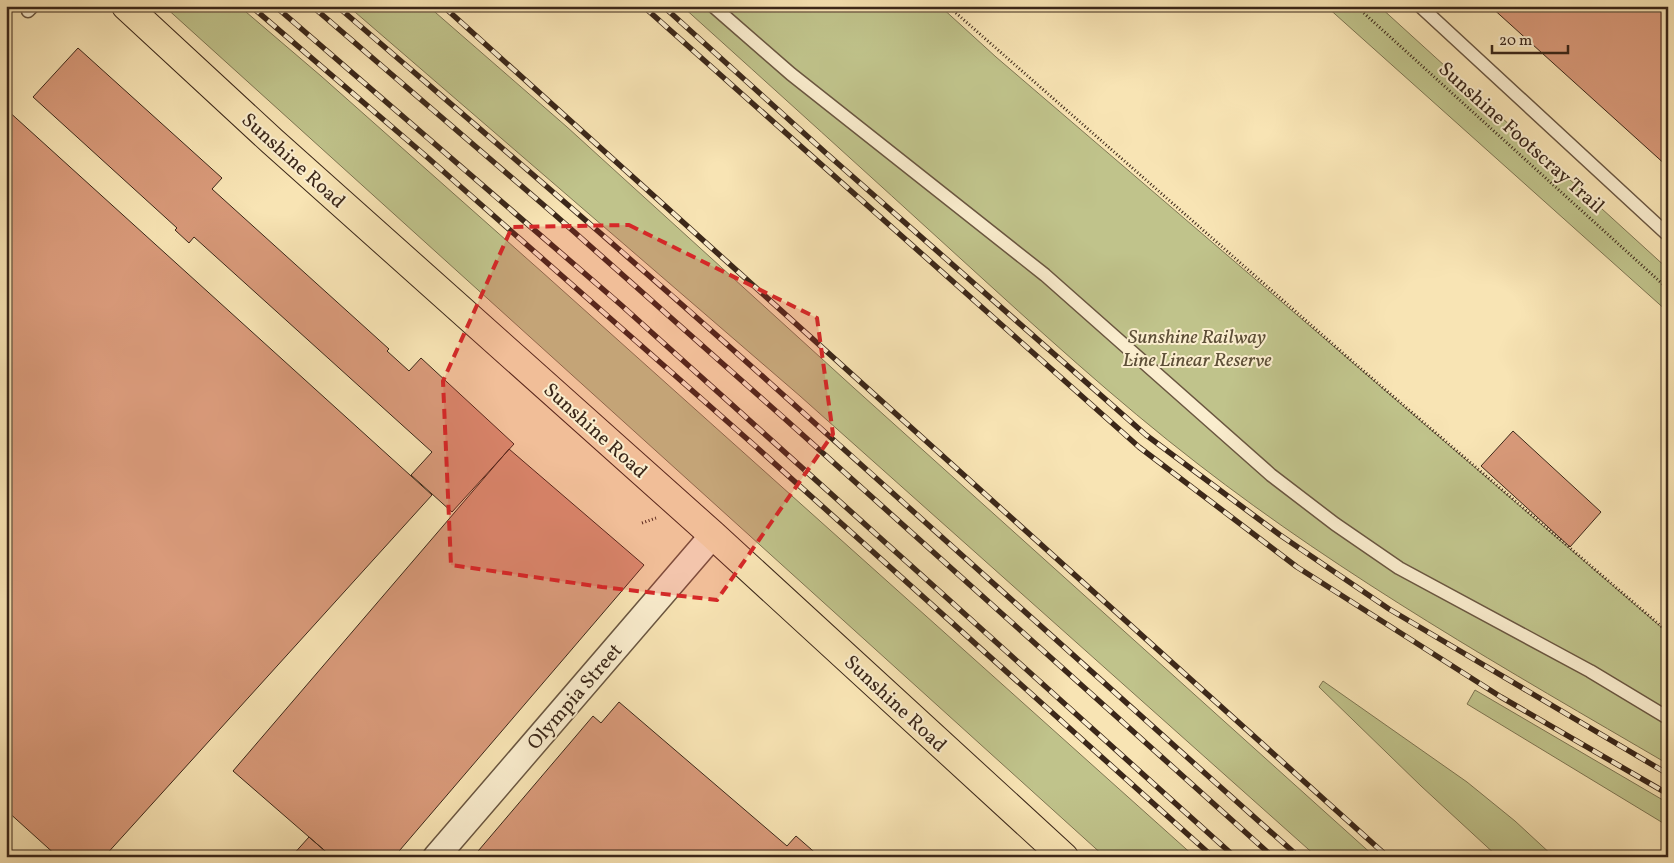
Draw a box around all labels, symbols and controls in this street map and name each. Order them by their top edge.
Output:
scale bar [1492,22,1568,54]
text: 20 m [1499,31,1532,52]
street label: Sunshine Footscray Trail [1431,56,1610,221]
street label: Sunshine Road [234,107,351,216]
park label: Sunshine Railway Line Linear Reserve [1122,324,1272,375]
street label: Sunshine Road [536,377,653,486]
street label: Olympia Street [521,638,630,757]
street label: Sunshine Road [837,649,952,759]

